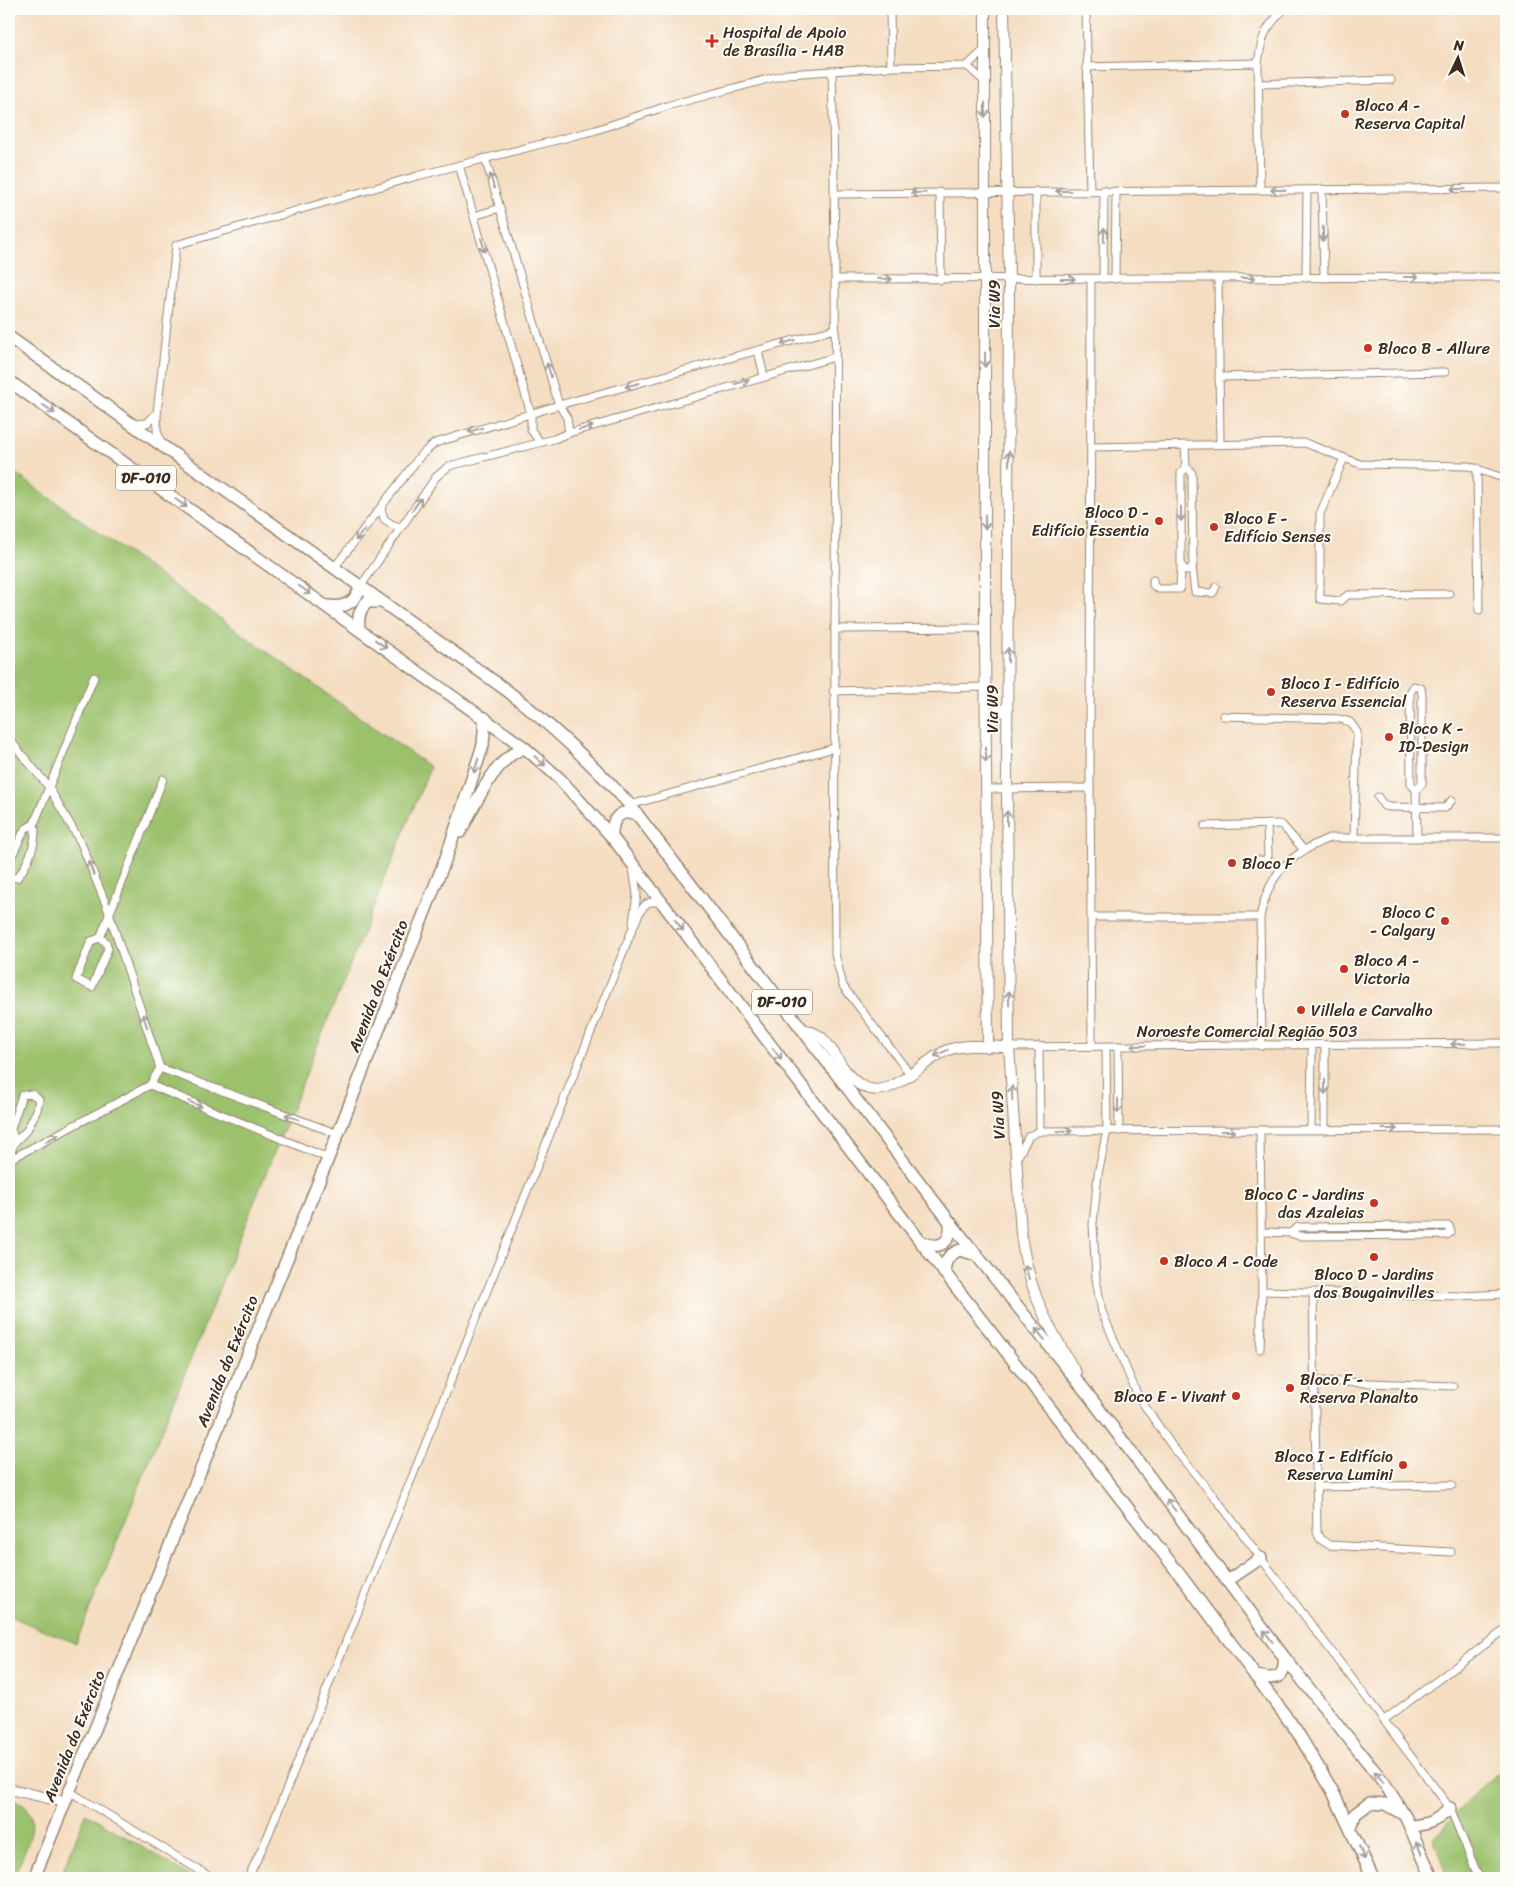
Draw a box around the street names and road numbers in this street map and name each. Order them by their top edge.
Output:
street label: Via W9 [980,280,1009,328]
road number: DF-010 [116,466,176,490]
street label: Via W9 [978,685,1007,733]
street label: Avenida do Exército [339,915,417,1057]
road number: DF-010 [752,990,812,1014]
street label: Noroeste Comercial Região 503 [1137,1017,1357,1046]
street label: Via W9 [982,1090,1014,1140]
street label: Avenida do Exército [187,1291,267,1432]
street label: Avenida do Exército [34,1666,114,1807]

